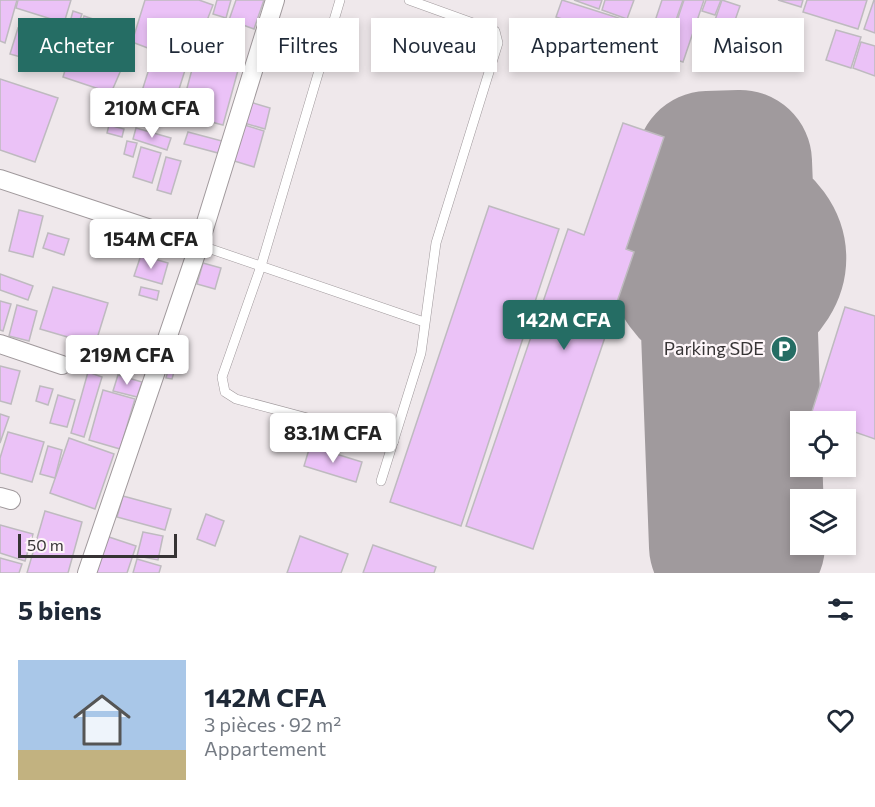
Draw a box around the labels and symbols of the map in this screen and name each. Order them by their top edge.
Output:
pin: 210M CFA [90,88,214,139]
pin: 154M CFA [89,219,213,270]
pin: 142M CFA [502,300,626,351]
parking icon: Parking SDE [769,334,799,364]
pin: 219M CFA [65,335,189,386]
place label: Parking SDE [664,337,764,359]
pin: 83.1M CFA [264,413,402,464]
scale bar [18,531,177,558]

